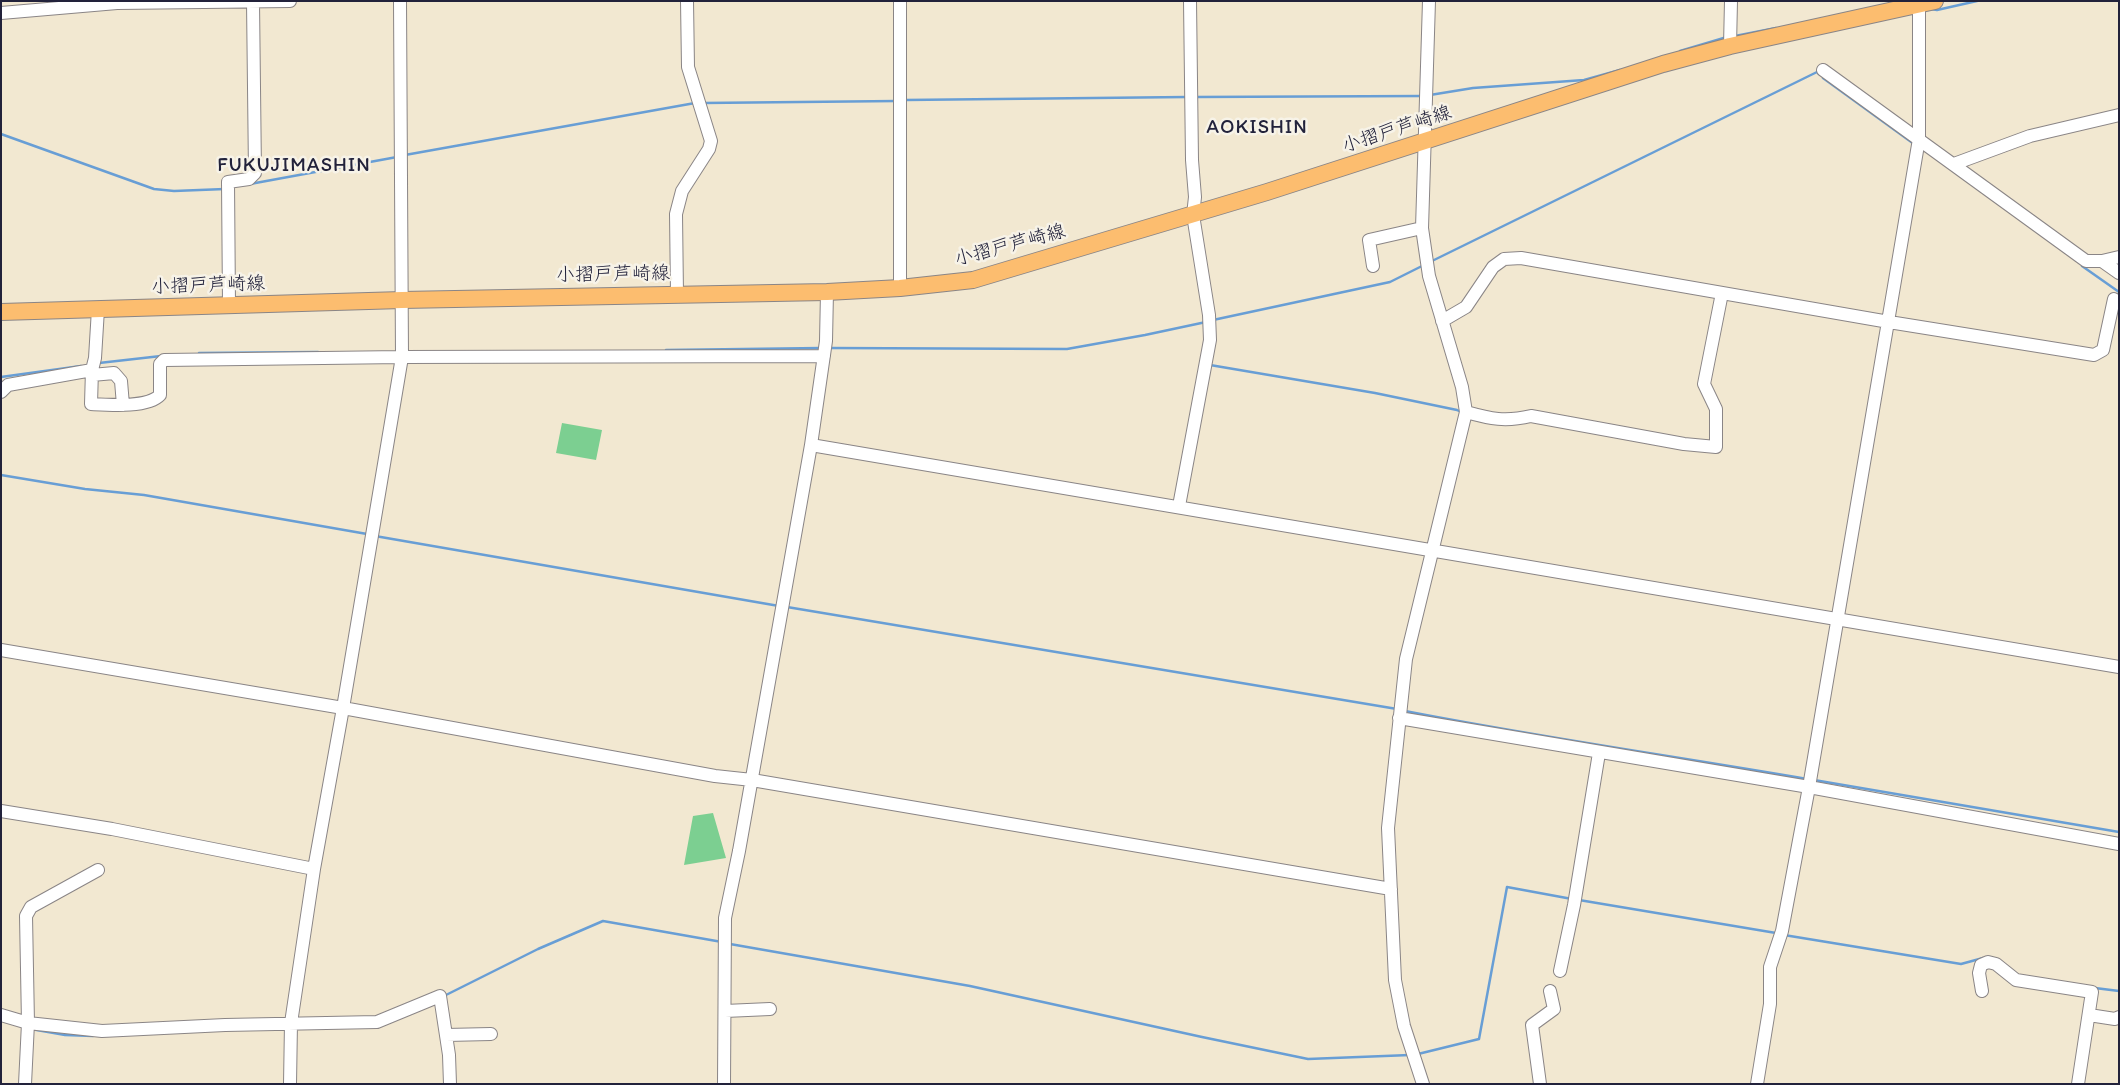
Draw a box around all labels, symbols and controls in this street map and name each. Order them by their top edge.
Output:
street label: 小摺戸芦崎線 [1339,102,1455,158]
district label: AOKISHIN [1205,116,1309,140]
district label: FUKUJIMASHIN [217,154,371,178]
street label: 小摺戸芦崎線 [952,220,1068,272]
street label: 小摺戸芦崎線 [556,263,670,287]
street label: 小摺戸芦崎線 [151,273,265,299]

